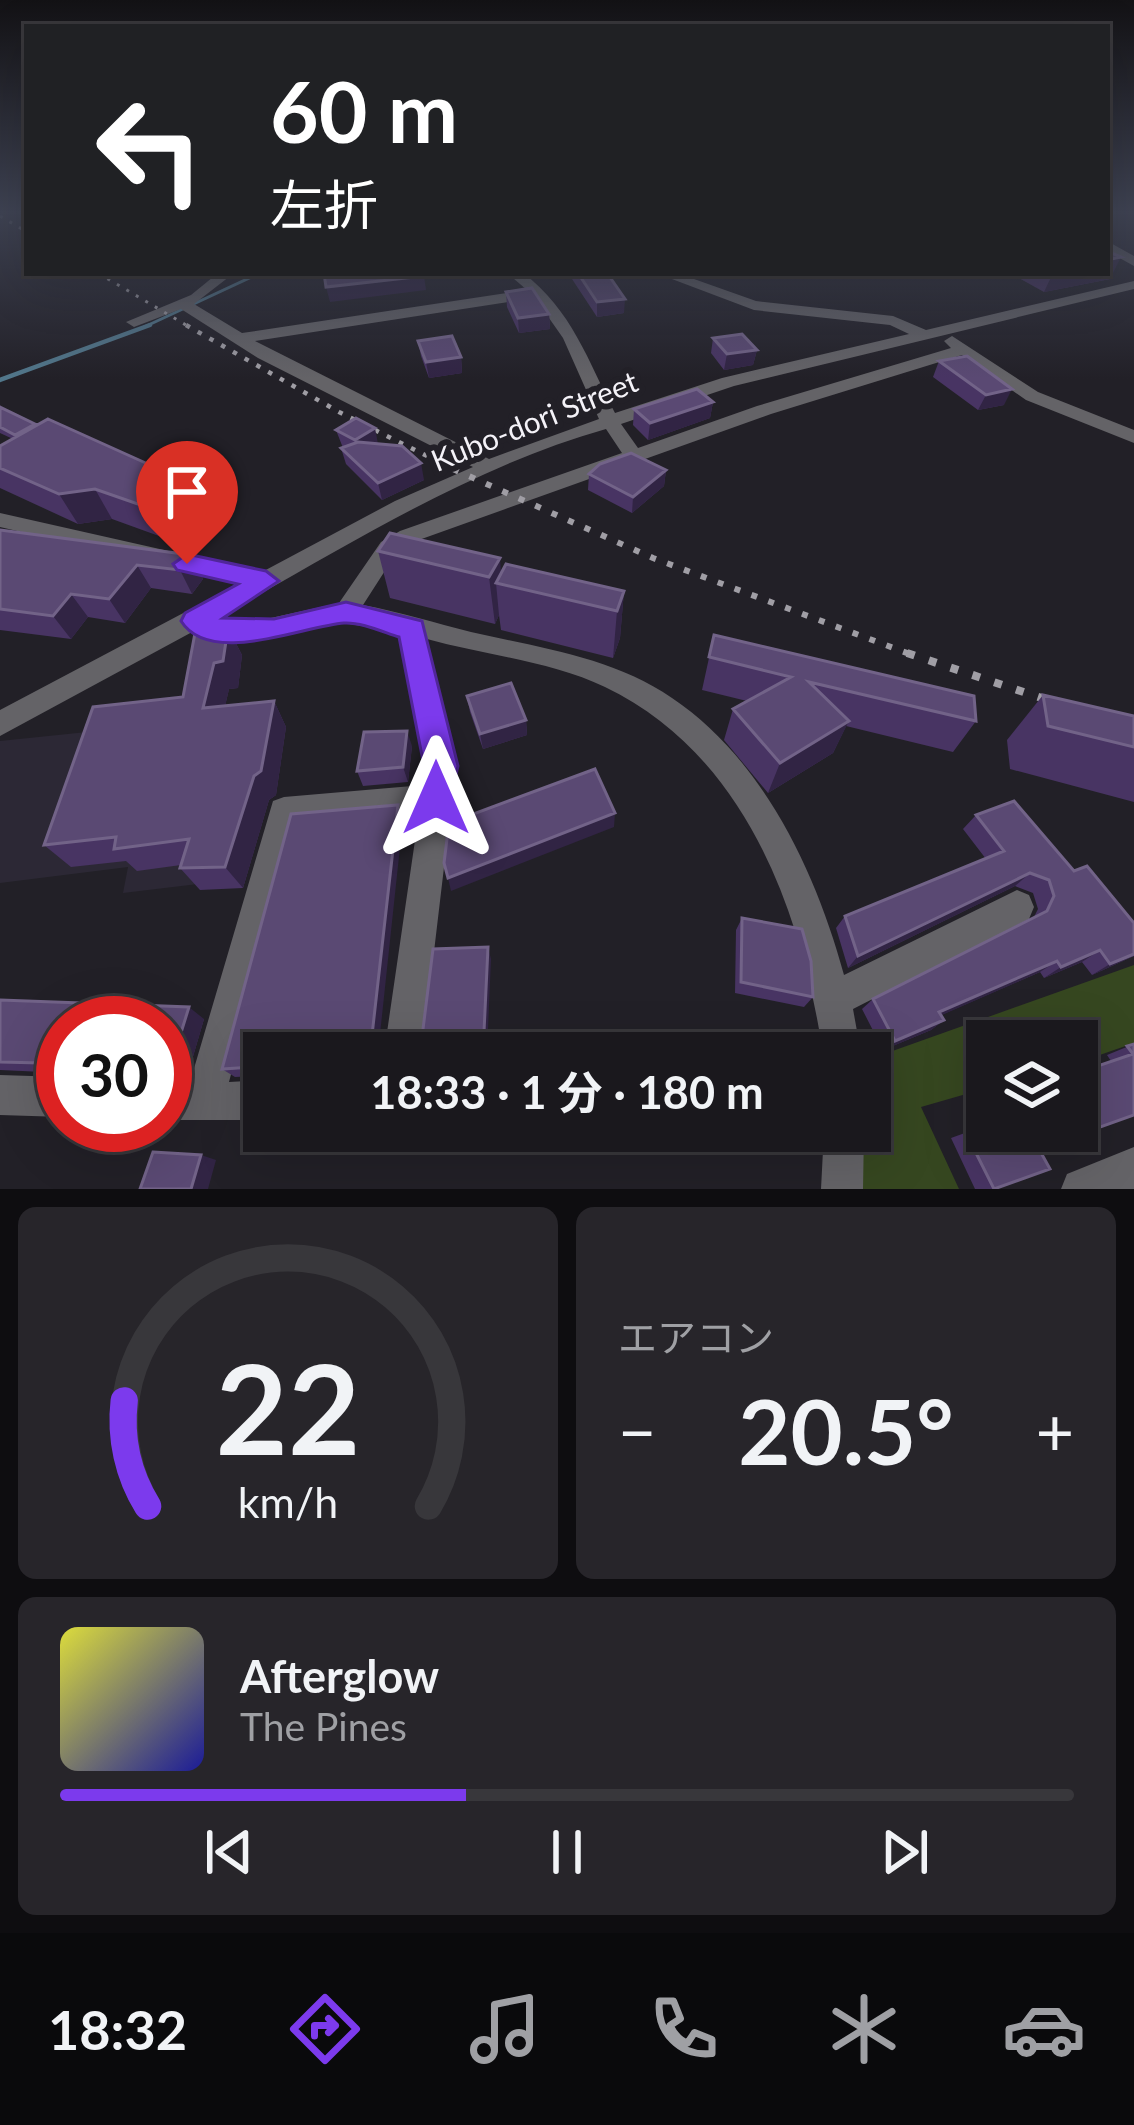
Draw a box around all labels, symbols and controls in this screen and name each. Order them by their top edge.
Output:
text: 60 m [270,60,458,161]
icon: left [72,72,228,228]
text: 左折 [270,172,378,237]
street label: Kubo-dori Street [426,362,643,478]
pin [136,441,238,564]
icon: arrive [154,459,220,525]
position arrow [373,735,499,861]
speed limit sign: 30 [36,996,192,1152]
map controls [966,1020,1098,1152]
button: layers [966,1020,1098,1152]
text: 18:33 · 1 分 · 180 m [370,1065,764,1119]
text: エアコン [618,1314,774,1360]
text: 22 [216,1332,360,1482]
text: 20.5° [738,1376,954,1484]
text: − [618,1391,656,1470]
text: + [1036,1391,1074,1470]
text: km/h [238,1476,338,1527]
text: Afterglow [240,1649,439,1703]
text: The Pines [240,1703,407,1749]
icon: previous [196,1819,262,1885]
icon: pause [534,1819,600,1885]
icon: next [872,1819,938,1885]
icon: directions [283,1987,367,2071]
icon: music [463,1987,547,2071]
icon: phone [642,1987,726,2071]
icon: climate [822,1987,906,2071]
icon: car [1002,1987,1086,2071]
text: 18:32 [48,1997,187,2062]

